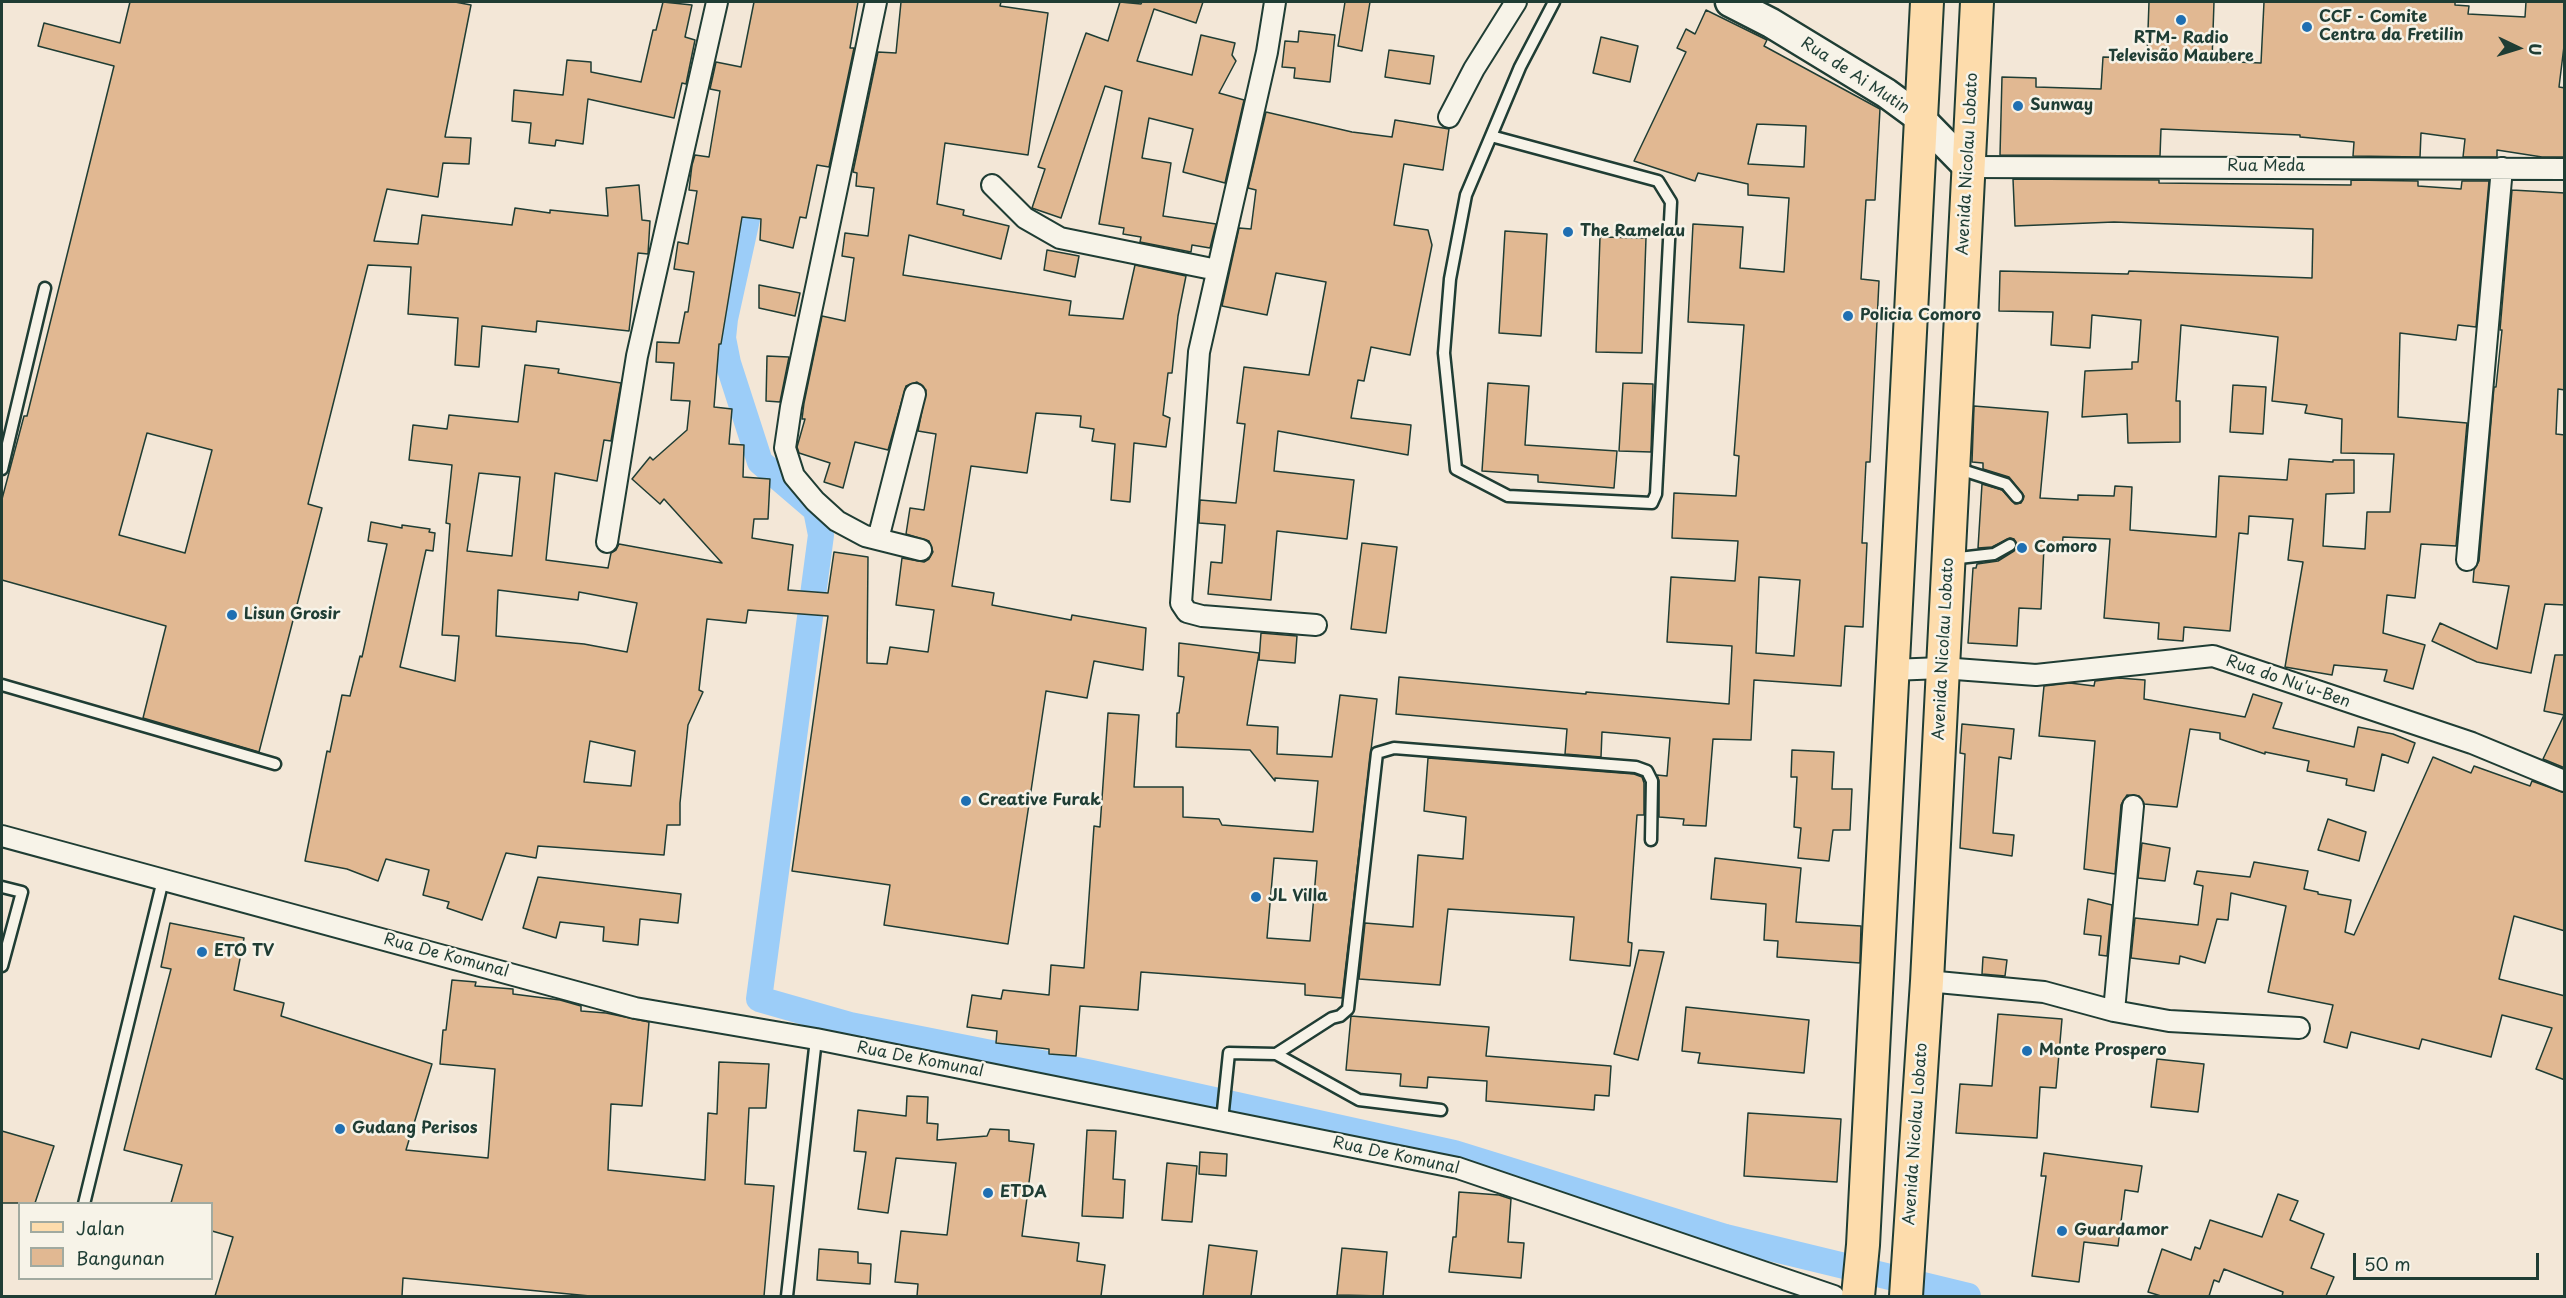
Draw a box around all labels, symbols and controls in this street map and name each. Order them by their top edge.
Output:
place label: CCF - Comite Centra da Fretilin [2319,8,2464,46]
marker: RTM- Radio Televisão Maubere [2174,13,2188,27]
north arrow [2488,18,2548,78]
marker: CCF - Comite Centra da Fretilin [2300,20,2314,34]
place label: RTM- Radio Televisão Maubere [2108,29,2254,67]
street label: Rua de Ai Mutin [1797,34,1913,118]
text: U [2524,42,2548,56]
street label: Avenida Nicolau Lobato [1954,72,1982,256]
place label: Sunway [2030,96,2093,116]
marker: Sunway [2011,99,2025,113]
street label: Rua Meda [2227,157,2305,177]
place label: The Ramelau [1580,222,1685,242]
marker: The Ramelau [1561,225,1575,239]
place label: Policia Comoro [1860,306,1981,326]
marker: Policia Comoro [1841,309,1855,323]
place label: Comoro [2034,538,2097,558]
marker: Comoro [2015,541,2029,555]
street label: Avenida Nicolau Lobato [1930,557,1958,741]
place label: Lisun Grosir [244,605,341,625]
marker: Lisun Grosir [225,608,239,622]
street label: Rua do Nu'u-Ben [2223,652,2353,712]
place label: Creative Furak [978,791,1101,811]
marker: Creative Furak [959,794,973,808]
place label: JL Villa [1268,887,1328,907]
marker: JL Villa [1249,890,1263,904]
street label: Rua De Komunal [381,930,511,982]
place label: ETO TV [214,942,274,962]
marker: ETO TV [195,945,209,959]
street label: Rua De Komunal [855,1038,985,1082]
place label: Monte Prospero [2039,1041,2167,1061]
street label: Avenida Nicolau Lobato [1900,1042,1932,1226]
marker: Monte Prospero [2020,1044,2034,1058]
place label: Gudang Perisos [352,1119,477,1139]
marker: Gudang Perisos [333,1122,347,1136]
street label: Rua De Komunal [1331,1133,1461,1179]
place label: ETDA [1000,1183,1047,1203]
marker: ETDA [981,1186,995,1200]
legend [18,1202,213,1280]
text: Jalan [76,1214,125,1241]
place label: Guardamor [2074,1221,2168,1241]
marker: Guardamor [2055,1224,2069,1238]
scale bar [2356,1241,2542,1279]
text: Bangunan [76,1244,165,1271]
text: 50 m [2364,1250,2411,1277]

